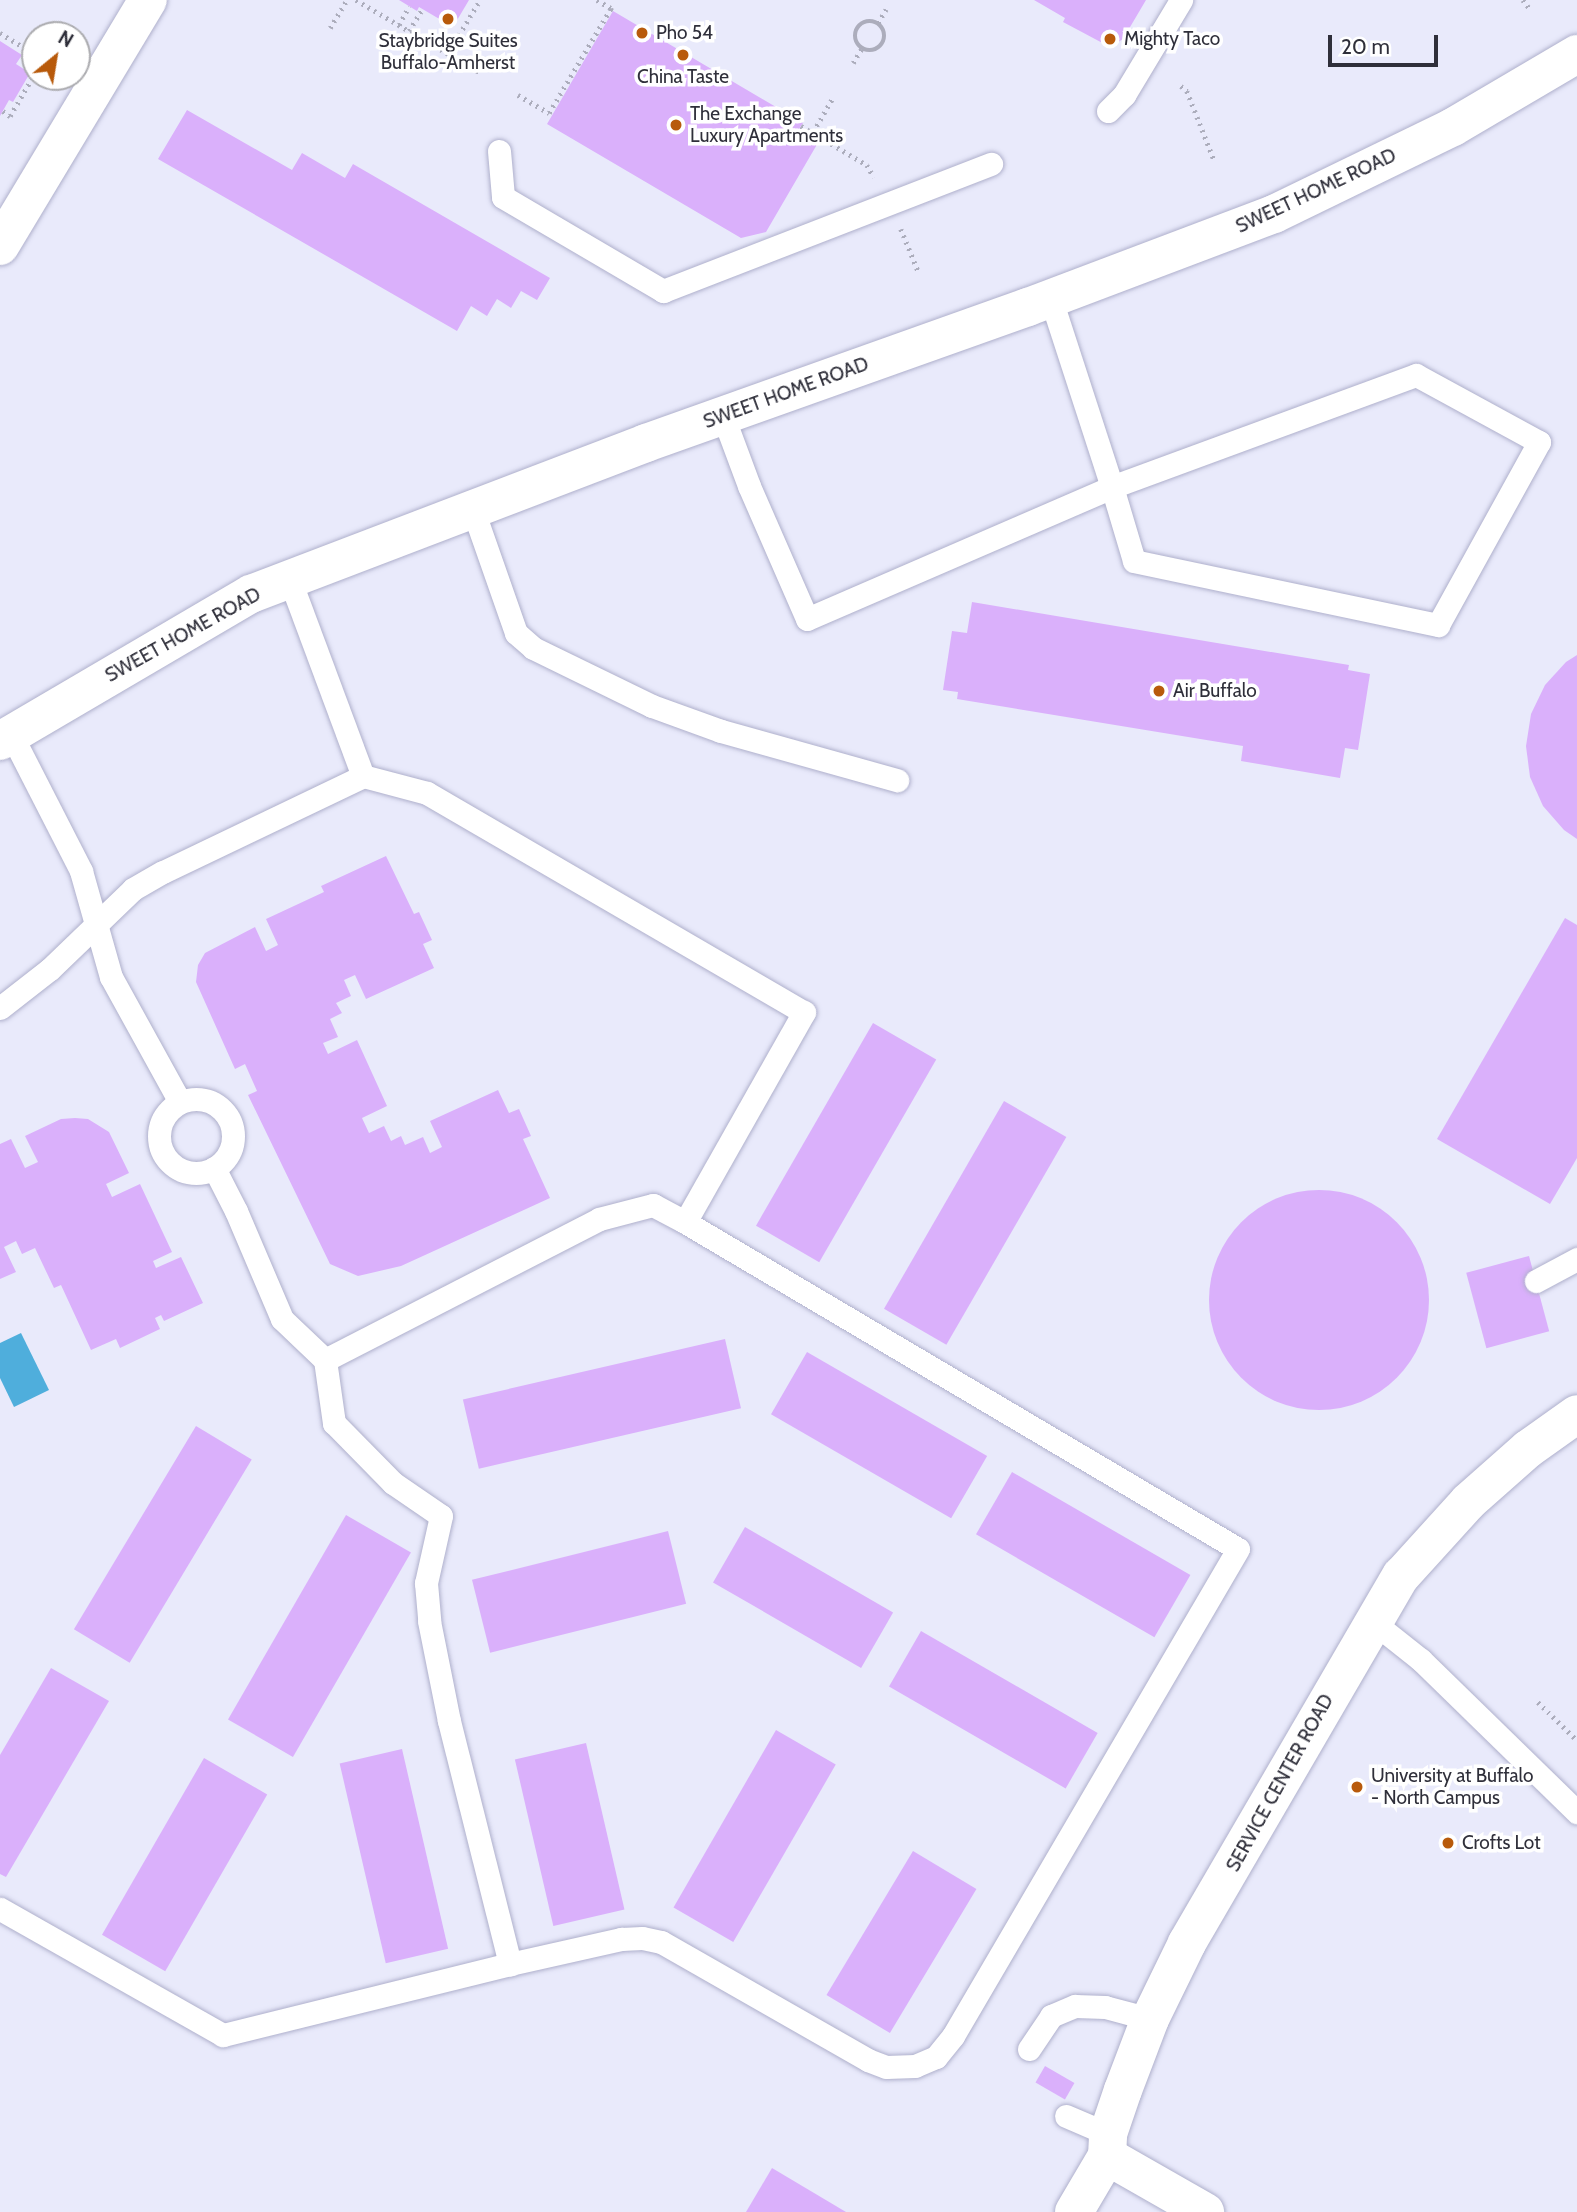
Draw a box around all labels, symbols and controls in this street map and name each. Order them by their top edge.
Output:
marker: Staybridge Suites Buffalo-Amherst [440,11,456,27]
north arrow [21,21,91,91]
scale bar [1332,21,1442,65]
place label: Pho 54 [656,22,713,44]
marker: Pho 54 [634,25,650,41]
text: N [54,26,77,52]
place label: Mighty Taco [1124,28,1220,50]
place label: Staybridge Suites Buffalo-Amherst [378,30,518,74]
marker: Mighty Taco [1102,31,1118,47]
text: 20 m [1341,34,1390,59]
marker: China Taste [675,47,691,63]
place label: China Taste [637,66,729,88]
place label: The Exchange Luxury Apartments [690,103,843,147]
marker: The Exchange Luxury Apartments [668,117,684,133]
street label: SWEET HOME ROAD [1232,144,1400,238]
street label: SWEET HOME ROAD [700,353,872,433]
street label: SWEET HOME ROAD [101,583,265,687]
place label: Air Buffalo [1173,680,1257,702]
marker: Air Buffalo [1151,683,1167,699]
street label: SERVICE CENTER ROAD [1222,1690,1338,1876]
place label: University at Buffalo - North Campus [1371,1765,1533,1809]
marker: University at Buffalo - North Campus [1349,1779,1365,1795]
place label: Crofts Lot [1462,1832,1541,1854]
marker: Crofts Lot [1440,1835,1456,1851]

